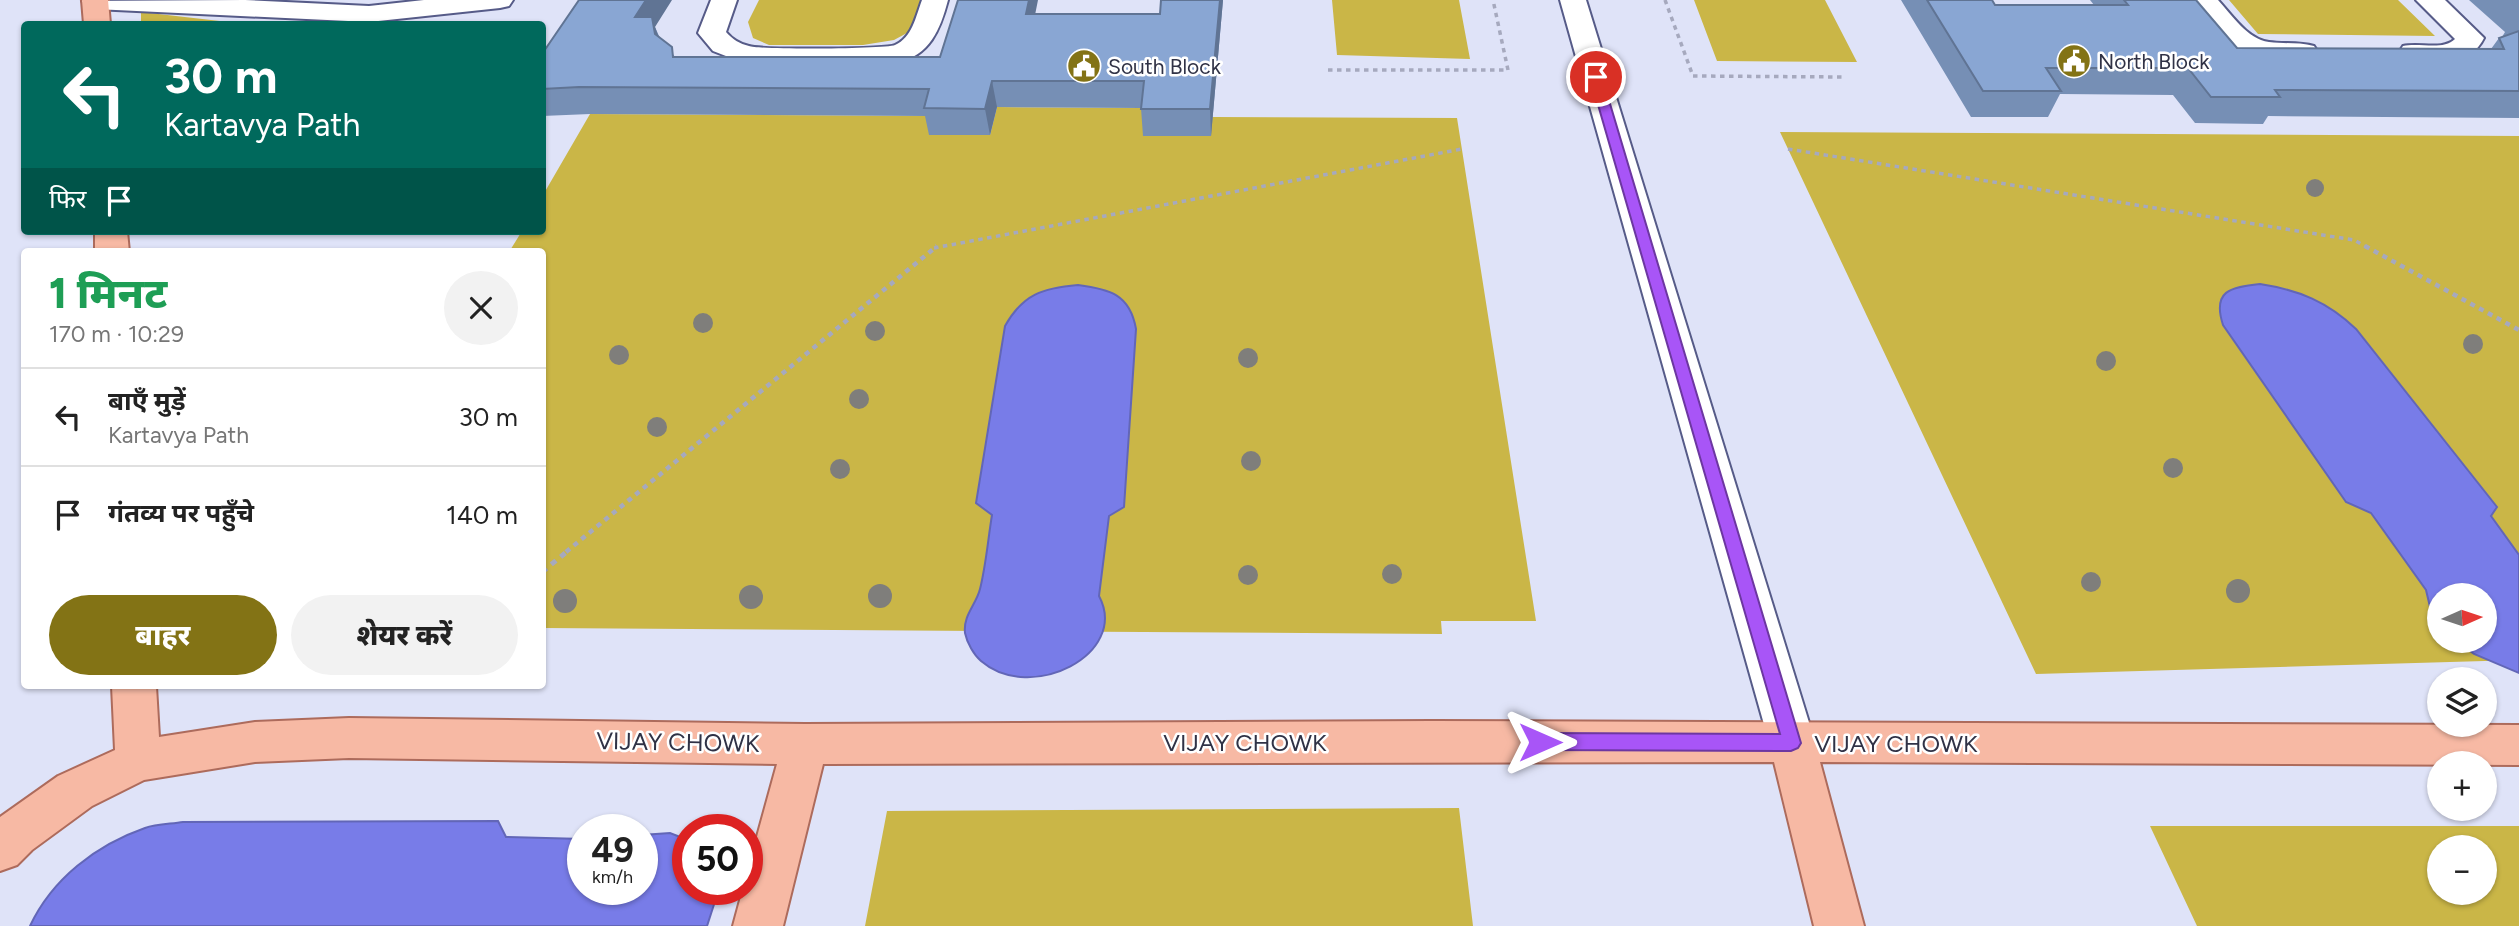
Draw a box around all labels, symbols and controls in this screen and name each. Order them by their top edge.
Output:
public building icon: North Block [2055,42,2093,80]
text: 30 m [164,46,277,105]
public building icon: South Block [1065,47,1103,85]
pin [1566,47,1626,107]
icon: left [49,49,140,140]
place label: North Block [2098,49,2210,74]
place label: South Block [1108,54,1222,79]
icon: arrive [1577,58,1615,96]
text: Kartavya Path [164,106,360,144]
icon: arrive [100,182,138,220]
text: फिर [49,183,86,215]
text: 1 मिनट [49,268,167,319]
button: close [444,271,518,345]
text: 170 m · 10:29 [49,320,184,348]
text: बाएँ मुड़ें [108,385,185,417]
icon: left [49,398,87,436]
text: 30 m [459,401,518,433]
text: Kartavya Path [108,421,249,449]
icon: arrive [49,496,87,534]
text: गंतव्य पर पहुँचे [108,497,254,529]
text: 140 m [446,499,518,531]
north arrow [2427,583,2497,653]
map controls [2427,583,2497,905]
button: बाहर [49,595,277,675]
button: शेयर करें [291,595,518,675]
button: layers [2427,667,2497,737]
position arrow [1503,705,1577,779]
street label: VIJAY CHOWK [596,726,760,758]
street label: VIJAY CHOWK [1163,728,1327,757]
street label: VIJAY CHOWK [1814,729,1978,758]
button: + [2427,751,2497,821]
speed limit sign: 50 [672,814,763,905]
text: 49 [591,829,634,871]
button: − [2427,835,2497,905]
text: km/h [592,866,633,888]

